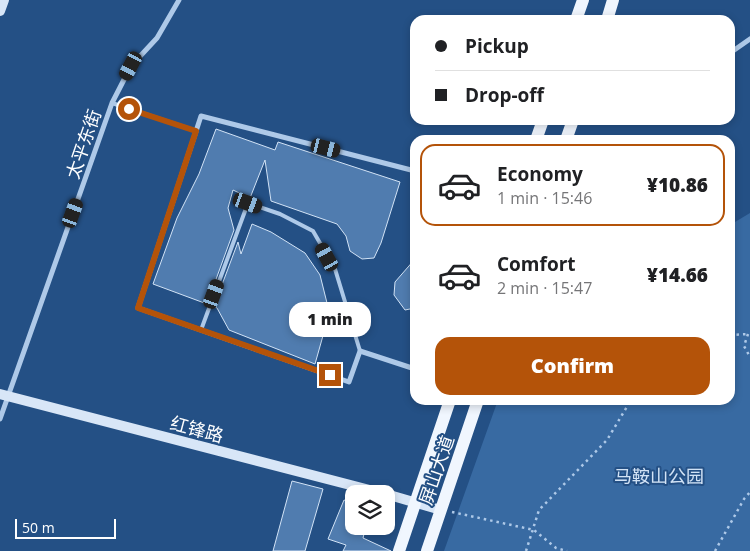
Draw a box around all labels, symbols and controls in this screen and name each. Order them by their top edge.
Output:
text: Pickup [465,33,529,59]
car [117,49,144,83]
text: Drop-off [465,82,544,108]
route start [118,98,140,120]
street label: 太平东街 [60,106,106,182]
car [309,137,342,159]
text: Economy [497,161,583,187]
icon: car [437,163,482,208]
text: ¥10.86 [647,172,708,198]
text: 1 min · 15:46 [497,187,592,209]
car [231,191,264,215]
car [60,196,85,230]
car [313,240,340,274]
text: Comfort [497,251,576,277]
icon: car [437,253,482,298]
text: ¥14.66 [647,262,708,288]
car [201,277,226,311]
text: 2 min · 15:47 [497,277,592,299]
callout: 1 min [289,302,371,338]
text: 1 min [307,308,353,330]
button: Confirm [435,337,710,395]
route end [319,364,341,386]
street label: 红锋路 [168,410,226,448]
street label: 屏山大道 [413,432,459,508]
park label: 马鞍山公园 [614,464,704,488]
map controls [345,485,395,535]
button: layers [345,485,395,535]
scale bar [15,516,116,539]
text: 50 m [22,518,55,537]

